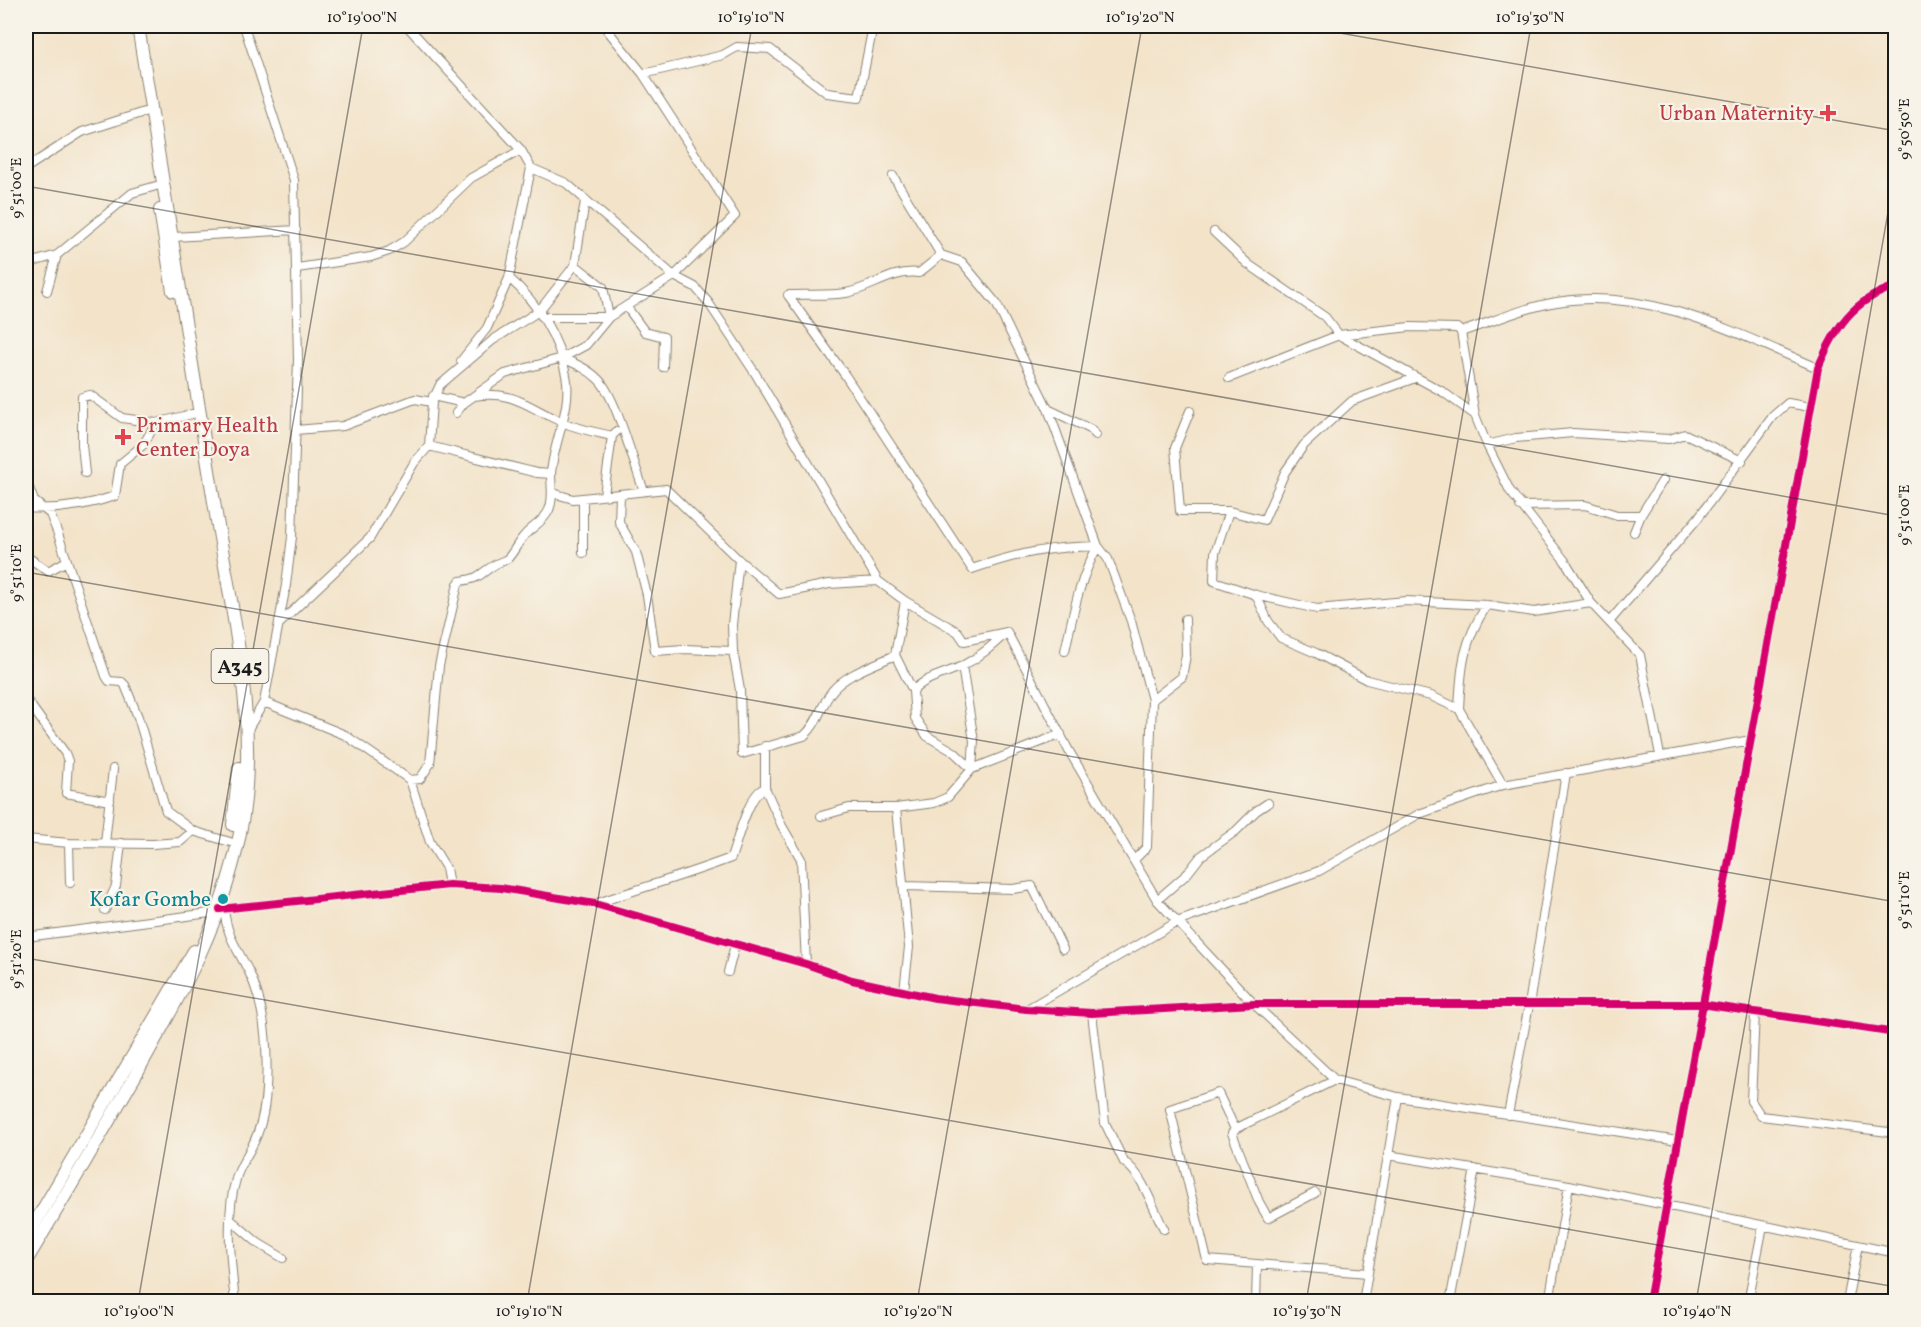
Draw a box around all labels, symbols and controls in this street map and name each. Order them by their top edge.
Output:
text: 10°19'00"N [327,8,397,29]
text: 10°19'10"N [717,8,785,29]
text: 10°19'20"N [1105,8,1175,29]
text: 10°19'30"N [1496,8,1564,29]
text: 9°50'50"E [1895,98,1916,160]
place label: Urban Maternity [1659,100,1815,129]
marker: Urban Maternity [1819,104,1837,122]
text: 9°51'00"E [7,158,28,219]
place label: Primary Health Center Doya [136,412,279,465]
marker: Primary Health Center Doya [114,428,132,446]
text: 9°51'00"E [1895,485,1916,546]
text: 9°51'10"E [7,544,28,602]
road number: A345 [212,649,268,683]
text: 9°51'10"E [1895,871,1916,929]
place label: Kofar Gombe [89,886,211,915]
marker: Kofar Gombe [216,892,230,906]
text: 9°51'20"E [7,929,28,989]
text: 10°19'00"N [104,1302,174,1323]
text: 10°19'10"N [495,1302,563,1323]
text: 10°19'20"N [883,1302,953,1323]
text: 10°19'30"N [1273,1302,1341,1323]
text: 10°19'40"N [1663,1302,1731,1323]

